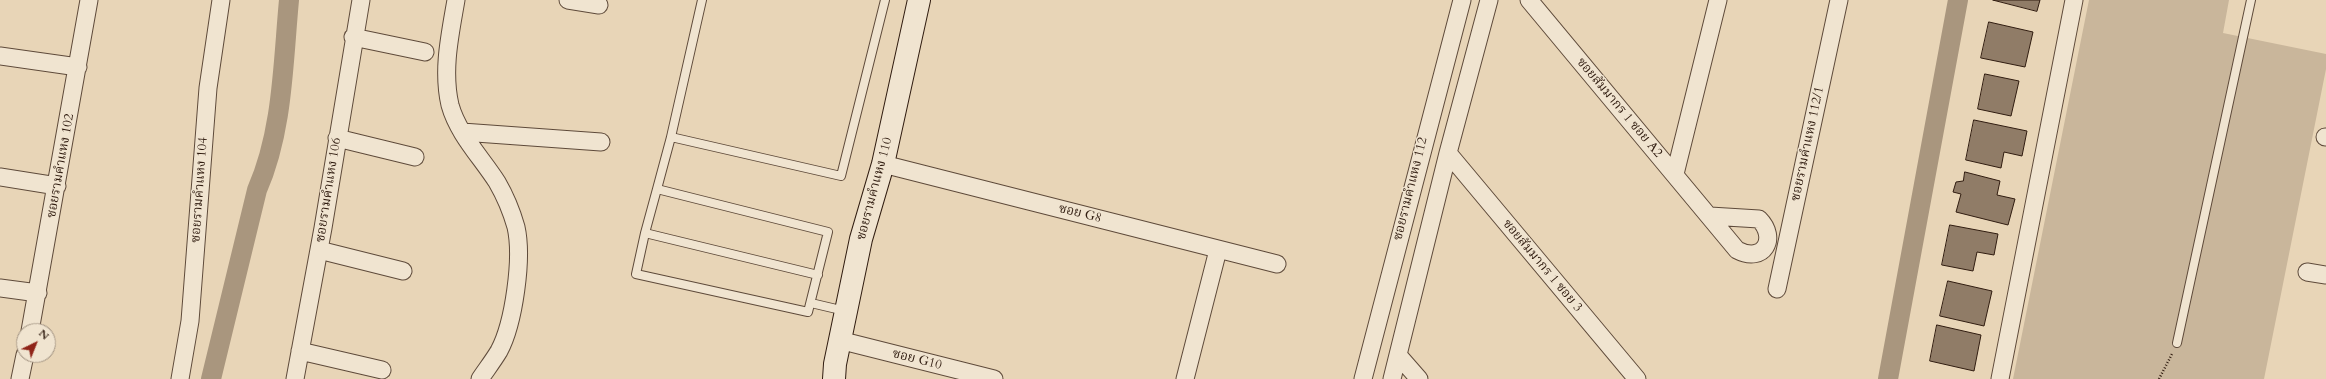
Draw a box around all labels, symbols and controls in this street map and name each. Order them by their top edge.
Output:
street label: ซอยสัมมากร 1 ซอย A2 [1573,55,1665,161]
street label: ซอยรามคำแหง 112/1 [1788,85,1828,203]
street label: ซอยรามคําแหง 102 [44,113,78,219]
street label: ซอยรามคำแหง 110 [854,136,896,242]
street label: ซอยรามคำแหง 112 [1391,136,1431,242]
street label: ซอยรามคําแหง 104 [189,137,211,243]
street label: ซอยรามคําแหง 106 [313,137,345,243]
street label: ซอย G8 [1057,201,1103,227]
street label: ซอยสัมมากร 1 ซอย 3 [1499,217,1585,315]
north arrow [16,323,56,363]
text: N [35,326,52,343]
street label: ซอย G10 [891,346,943,374]

